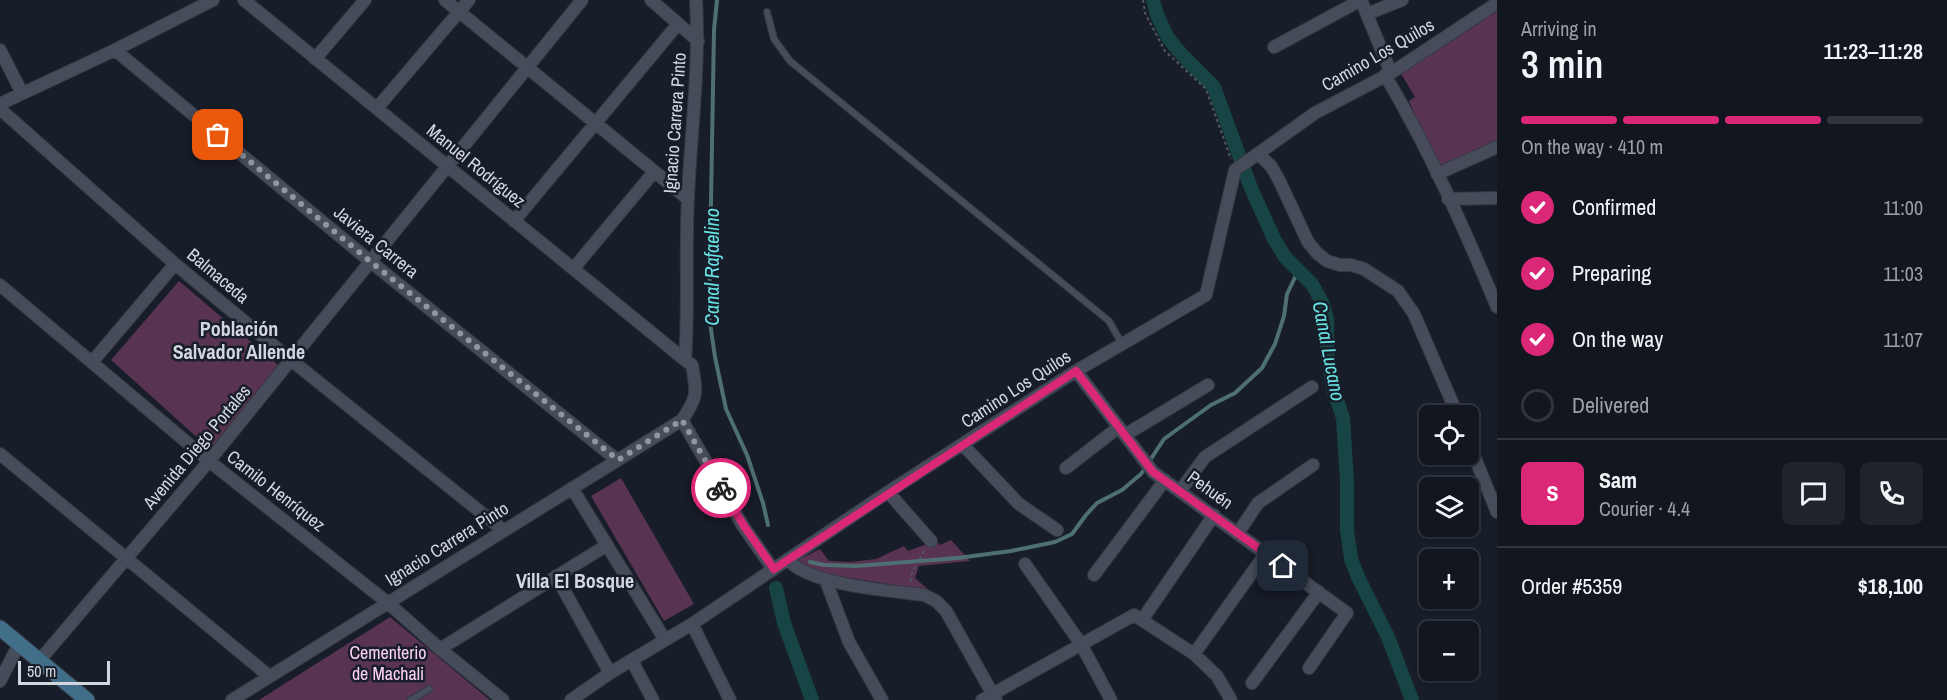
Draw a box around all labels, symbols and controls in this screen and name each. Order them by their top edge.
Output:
street label: Camino Los Quilos [1317,12,1439,97]
text: Arriving in [1521,15,1597,42]
text: 11:23–11:28 [1824,36,1923,66]
text: 3 min [1521,38,1603,90]
street label: Ignacio Carrera Pinto [657,52,692,194]
pin [192,109,243,160]
icon: bag [201,118,234,151]
street label: Manuel Rodríguez [422,118,531,213]
text: On the way · 410 m [1521,133,1663,160]
icon: check [1521,191,1554,224]
text: Confirmed [1572,192,1656,222]
text: 11:00 [1883,194,1923,221]
street label: Javiera Carrera [329,200,424,284]
water label: Canal Rafaelino [698,208,725,326]
street label: Balmaceda [182,242,255,309]
icon: check [1521,257,1554,290]
text: Preparing [1572,258,1651,288]
text: 11:03 [1883,260,1923,287]
water label: Canal Lucano [1307,299,1352,403]
district label: Población Salvador Allende [173,315,305,365]
icon: check [1521,323,1554,356]
text: On the way [1572,324,1663,354]
text: 11:07 [1883,326,1923,353]
street label: Camino Los Quilos [956,344,1076,433]
street label: Avenida Diego Portales [136,379,256,515]
text: Delivered [1572,390,1649,420]
map controls [1419,405,1479,681]
button: locate [1419,405,1479,465]
street label: Camilo Henríquez [222,444,331,537]
courier [691,458,751,518]
button: chat [1782,462,1845,525]
button: phone [1860,462,1923,525]
street label: Pehuén [1182,465,1238,515]
text: Sam [1599,465,1637,495]
icon: bike [705,472,738,505]
button: layers [1419,477,1479,537]
text: S [1546,478,1559,508]
text: Courier · 4.4 [1599,495,1690,522]
street label: Ignacio Carrera Pinto [380,496,513,592]
pin [1257,540,1308,591]
icon: home [1266,549,1299,582]
button: + [1419,549,1479,609]
district label: Villa El Bosque [516,567,634,594]
text: Order #5359 [1521,571,1622,601]
text: $18,100 [1858,571,1923,601]
button: − [1419,621,1479,681]
park label: Cementerio de Machali [349,640,427,686]
scale bar [18,658,110,686]
text: 50 m [27,660,56,682]

